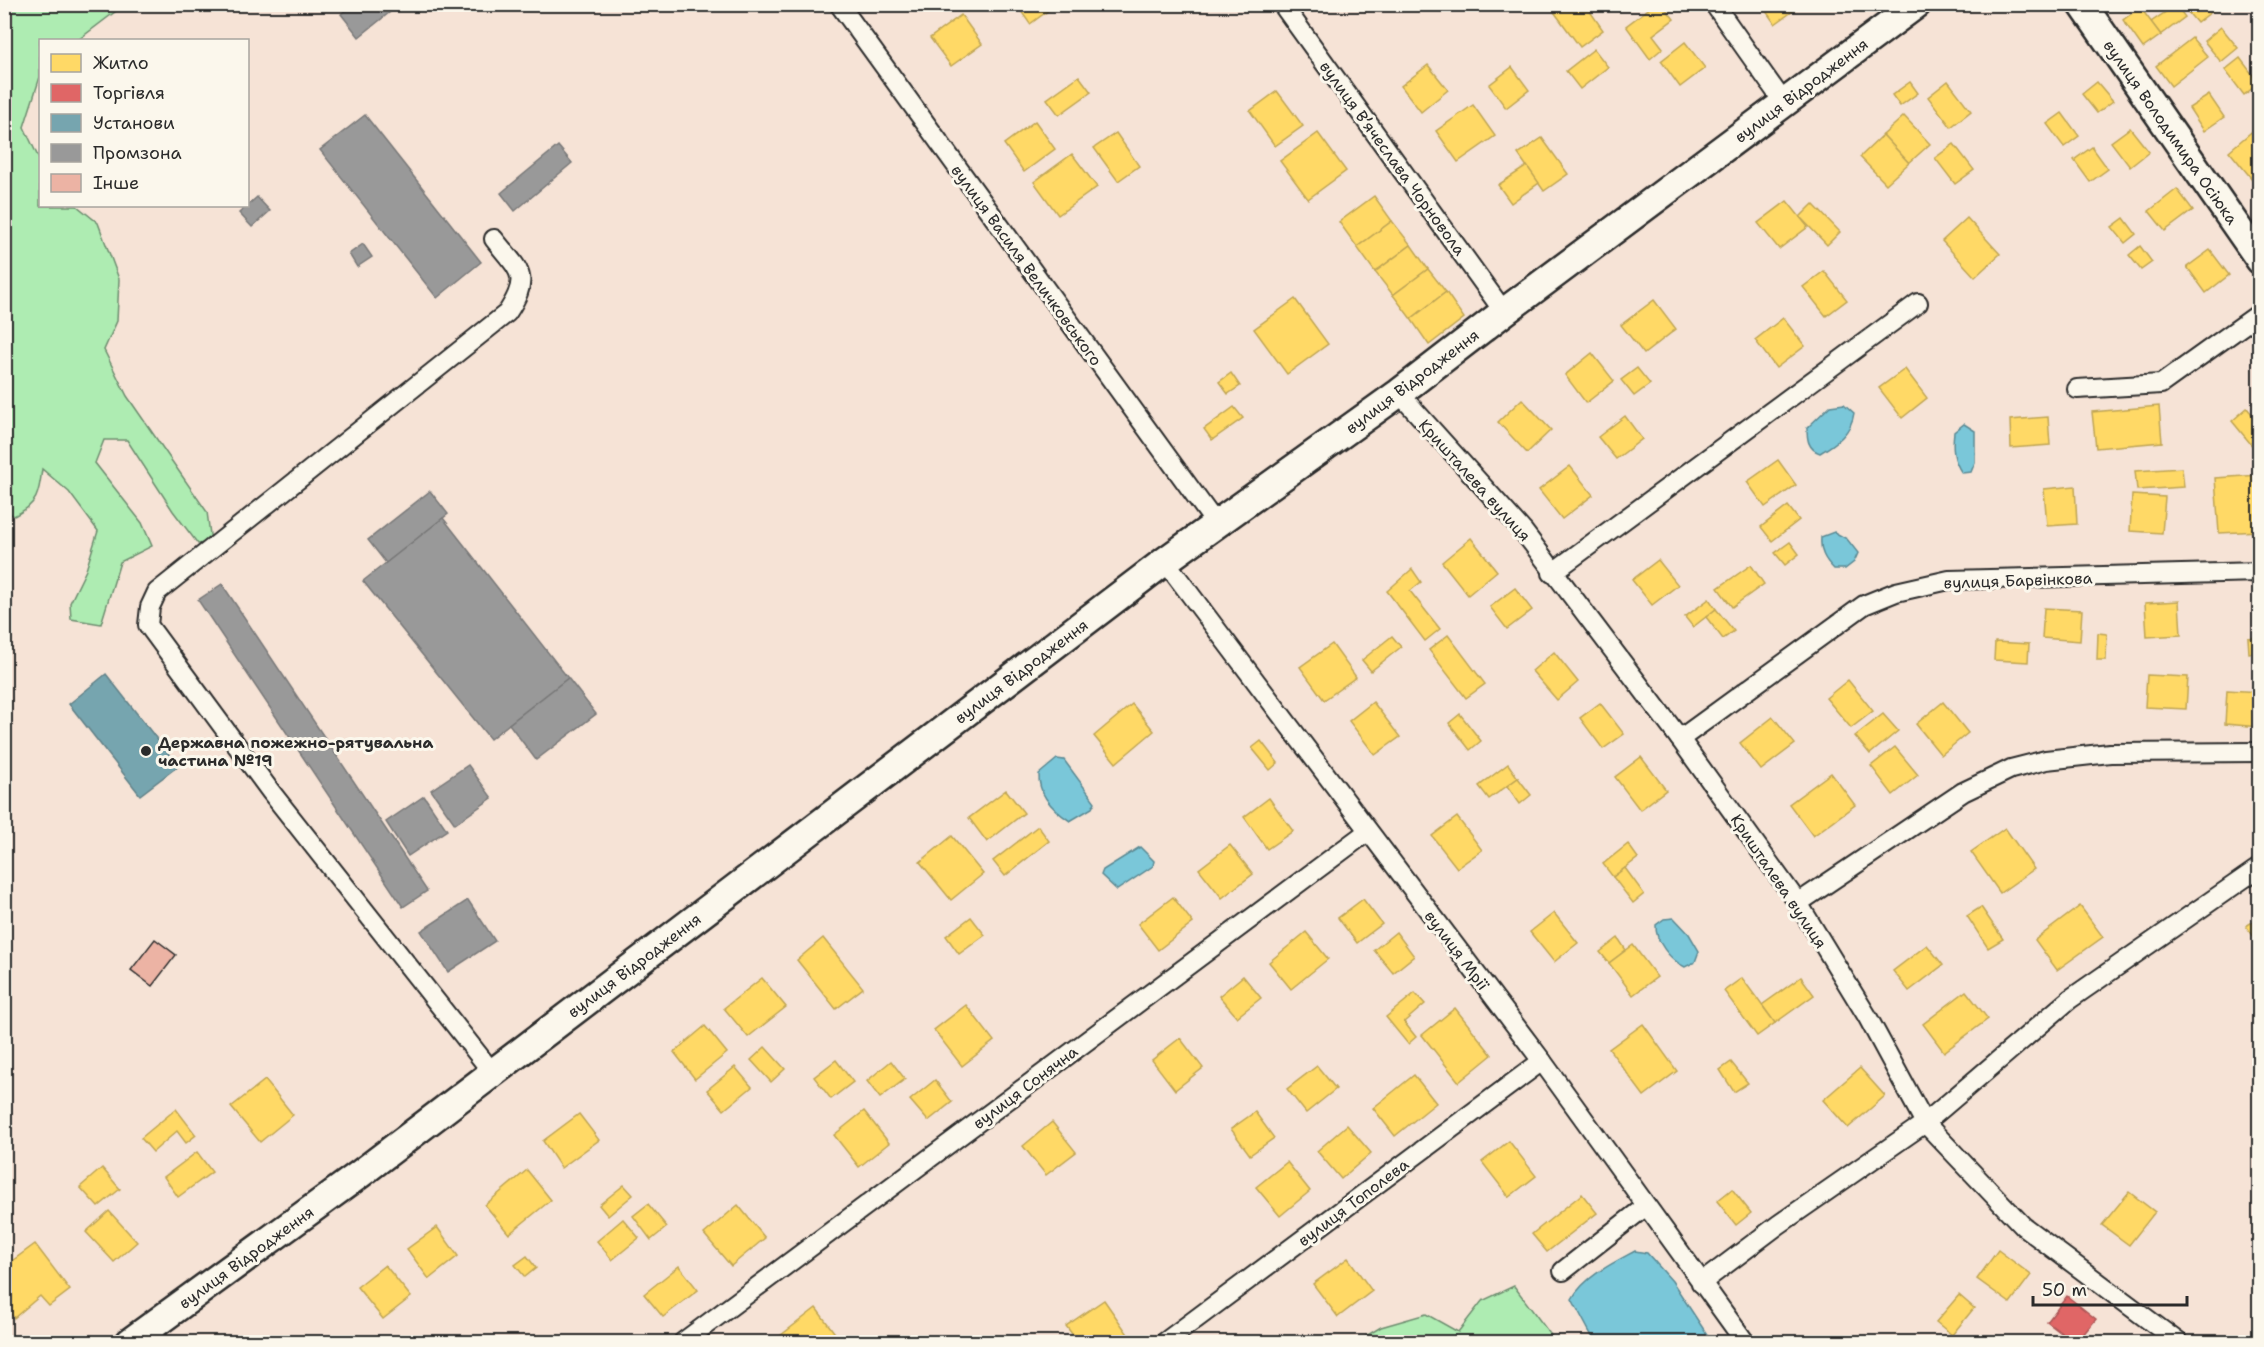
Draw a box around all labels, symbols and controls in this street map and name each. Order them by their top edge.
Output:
street label: вулиця Відродження [1730,33,1872,147]
street label: вулиця Володимира Осіюка [2099,36,2242,229]
legend [39,39,249,207]
text: Житло [93,51,149,75]
street label: вулиця Вʼячеслава Чорновола [1315,57,1470,260]
text: Торгівля [93,81,165,105]
text: Установи [93,111,175,135]
text: Промзона [93,141,182,165]
street label: вулиця Василя Величковського [947,161,1107,370]
text: Інше [93,171,139,195]
street label: вулиця Відродження [1341,324,1483,438]
street label: Кришталева вулиця [1414,415,1535,546]
street label: вулиця Барвінкова [1943,567,2093,594]
street label: вулиця Відродження [950,614,1092,728]
place label: Державна пожежно-рятувальна частина №19 [158,732,433,771]
marker: Державна пожежно-рятувальна частина №19 [139,744,153,758]
street label: Кришталева вулиця [1726,810,1831,953]
street label: вулиця Мрії [1420,906,1494,995]
street label: вулиця Відродження [563,908,705,1022]
street label: вулиця Сонячна [969,1041,1082,1134]
street label: вулиця Тополева [1294,1154,1413,1251]
street label: вулиця Відродження [175,1201,318,1313]
scale bar [2033,1269,2188,1307]
text: 50 m [2042,1278,2087,1302]

